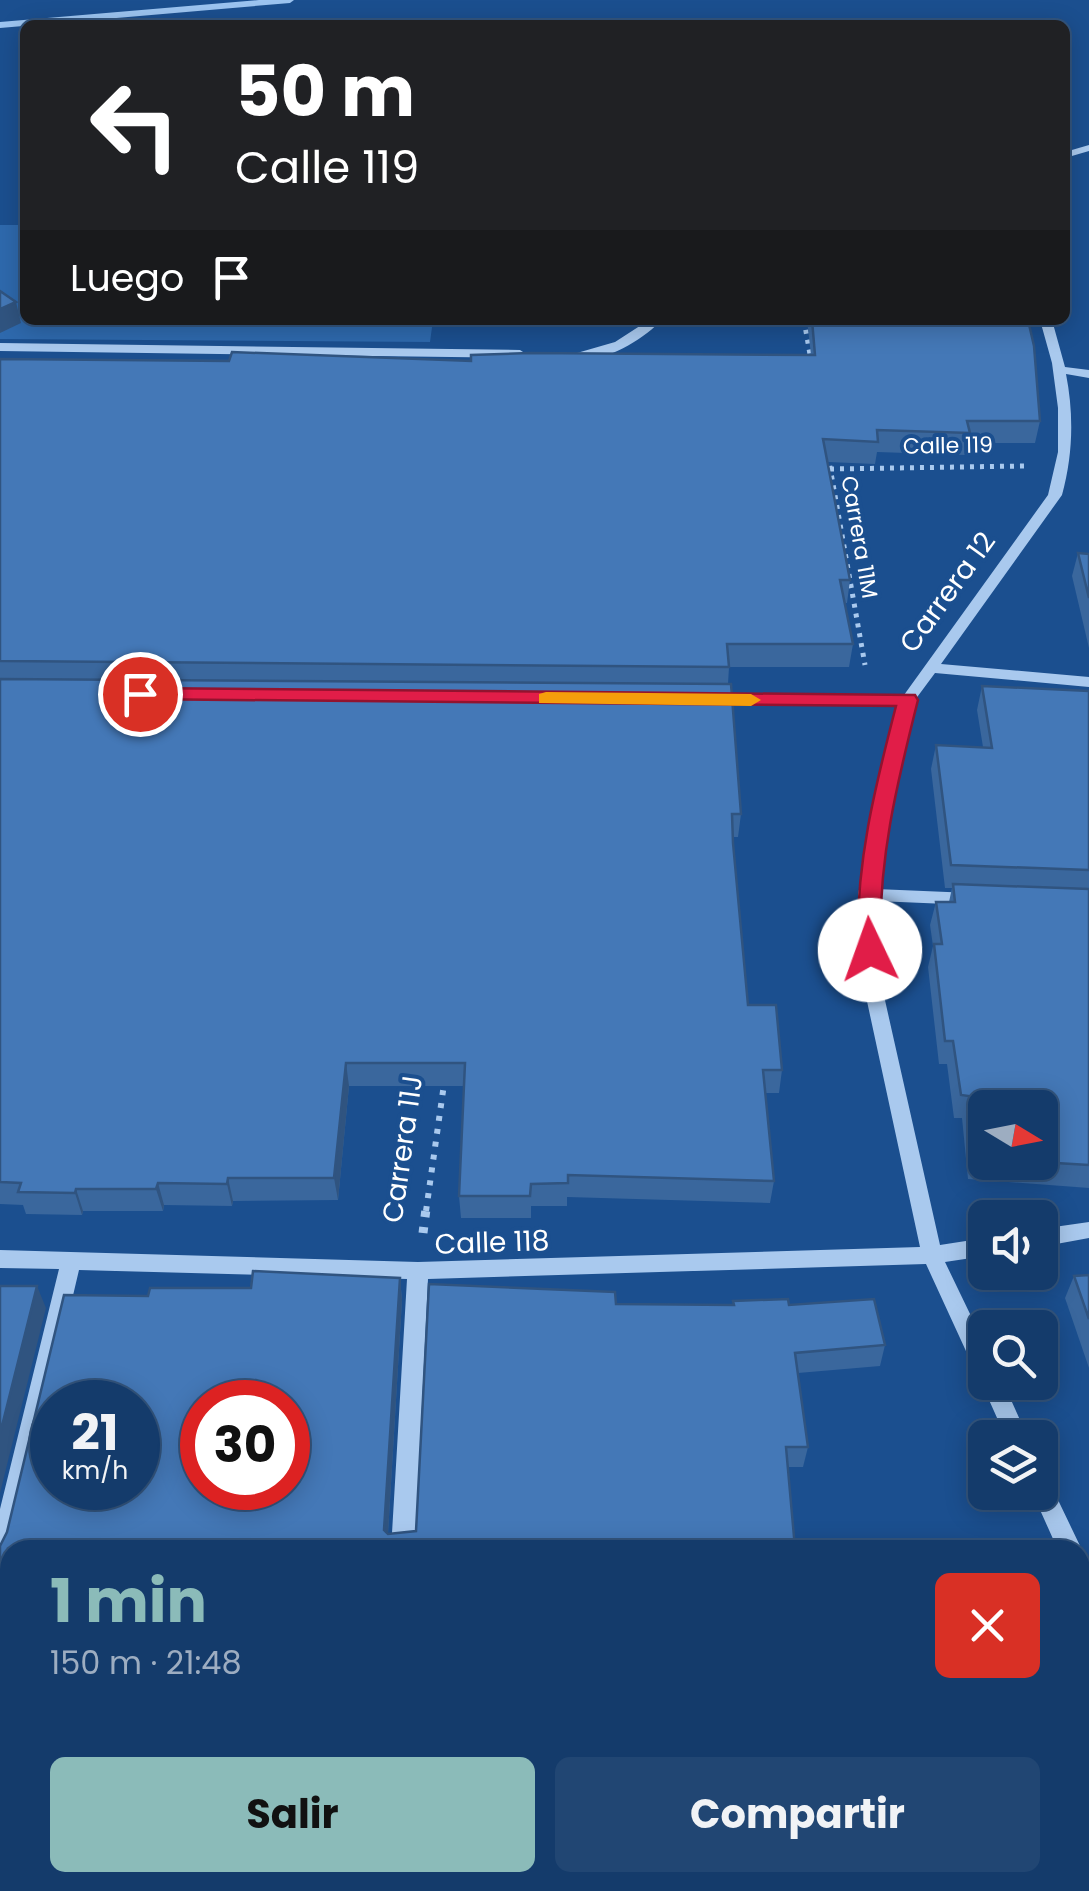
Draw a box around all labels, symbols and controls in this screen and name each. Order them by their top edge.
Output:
text: 50 m [235,42,415,141]
icon: left [70,60,200,190]
text: Calle 119 [235,136,419,199]
icon: arrive [204,250,259,305]
text: Luego [70,251,184,304]
street label: Calle 119 [903,429,993,462]
street label: Carrera 11M [833,473,886,601]
street label: Carrera 12 [890,524,1005,661]
pin [98,652,183,737]
icon: arrive [113,667,168,722]
position arrow [818,898,922,1002]
street label: Carrera 11J [373,1073,432,1225]
north arrow [968,1090,1058,1180]
map controls [968,1090,1058,1510]
button: sound [968,1200,1058,1290]
street label: Calle 118 [434,1221,550,1264]
button: search [968,1310,1058,1400]
speed limit sign: 30 [180,1380,310,1510]
text: 21 [71,1397,119,1468]
button: layers [968,1420,1058,1510]
text: km/h [62,1453,128,1488]
text: 1 min [50,1559,207,1643]
button: close [935,1573,1040,1678]
text: 150 m · 21:48 [50,1640,242,1685]
button: Salir [50,1757,535,1872]
button: Compartir [555,1757,1040,1872]

